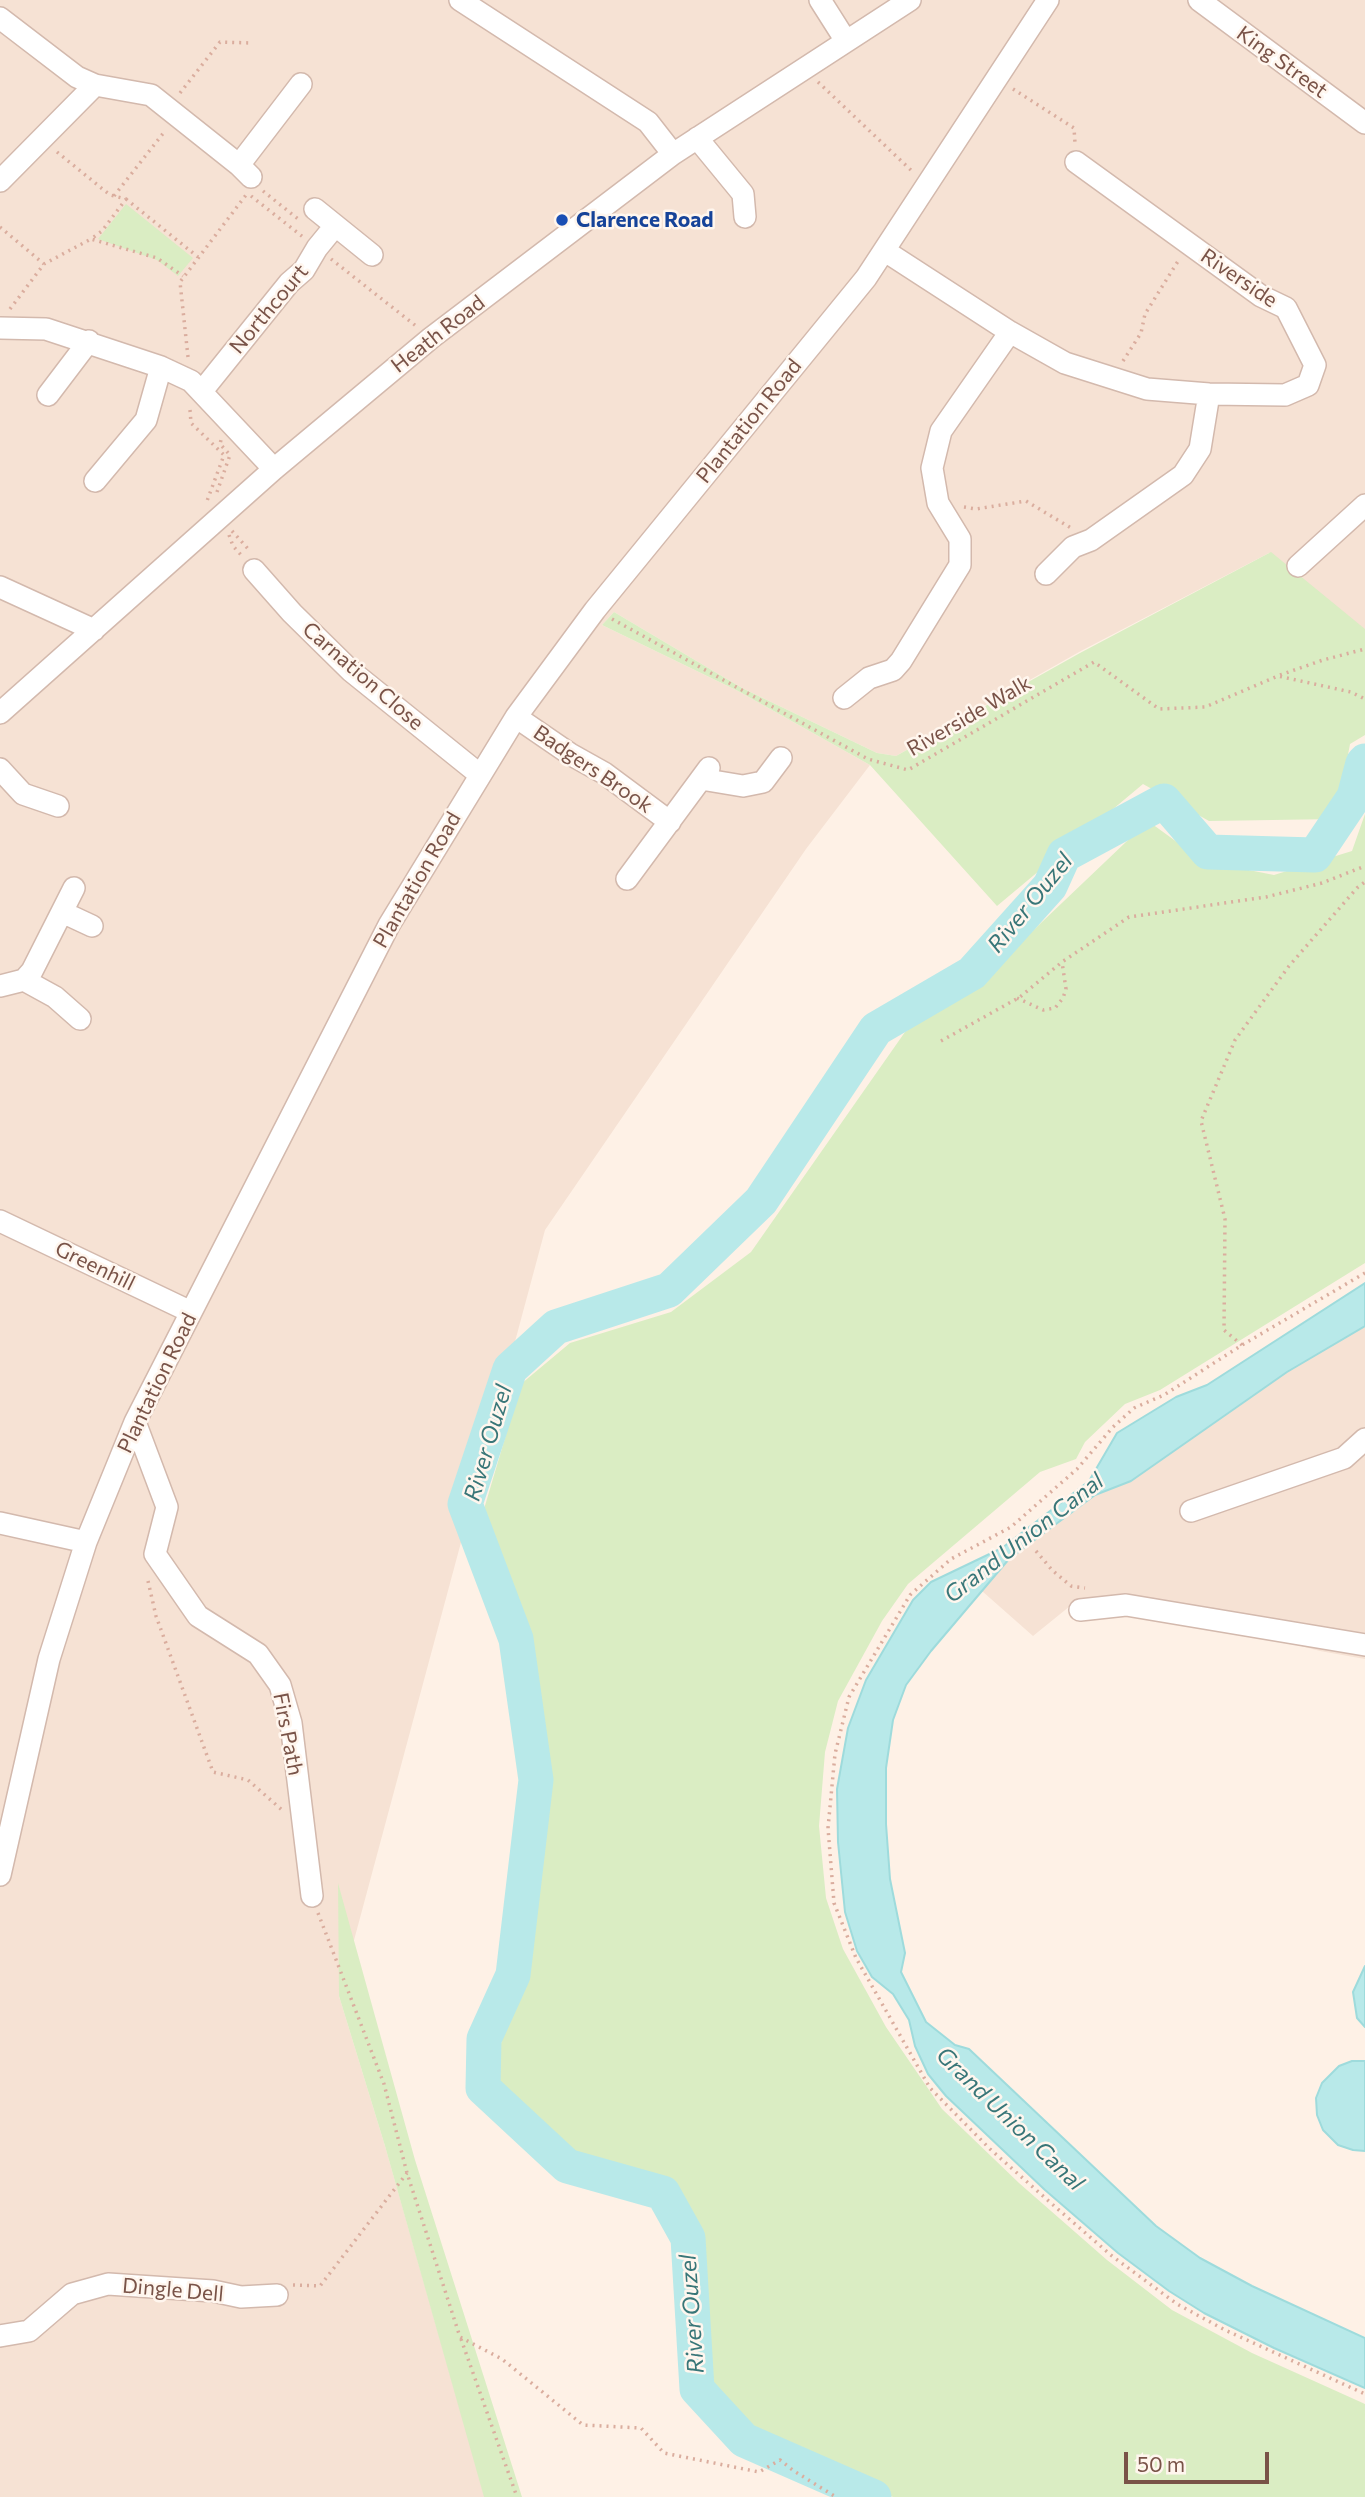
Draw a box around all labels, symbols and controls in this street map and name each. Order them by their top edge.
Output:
street label: King Street [1232,21,1332,103]
place label: Clarence Road [576,207,714,233]
marker: Clarence Road [554,212,570,228]
street label: Riverside [1196,243,1282,313]
street label: Northcourt [224,259,314,359]
street label: Heath Road [386,290,490,378]
street label: Plantation Road [691,354,807,488]
street label: Carnation Close [297,617,429,735]
street label: Riverside Walk [902,670,1036,762]
street label: Badgers Brook [529,720,657,818]
street label: Plantation Road [368,808,466,952]
water label: River Ouzel [982,848,1078,958]
street label: Greenhill [51,1236,139,1296]
street label: Plantation Road [112,1309,202,1457]
water label: River Ouzel [458,1382,518,1504]
water label: Grand Union Canal [939,1467,1109,1609]
street label: Firs Path [268,1690,308,1778]
water label: Grand Union Canal [930,2041,1090,2197]
water label: River Ouzel [674,2253,710,2375]
street label: Dingle Dell [121,2273,225,2307]
scale bar [1127,2438,1272,2482]
text: 50 m [1137,2451,1185,2476]

